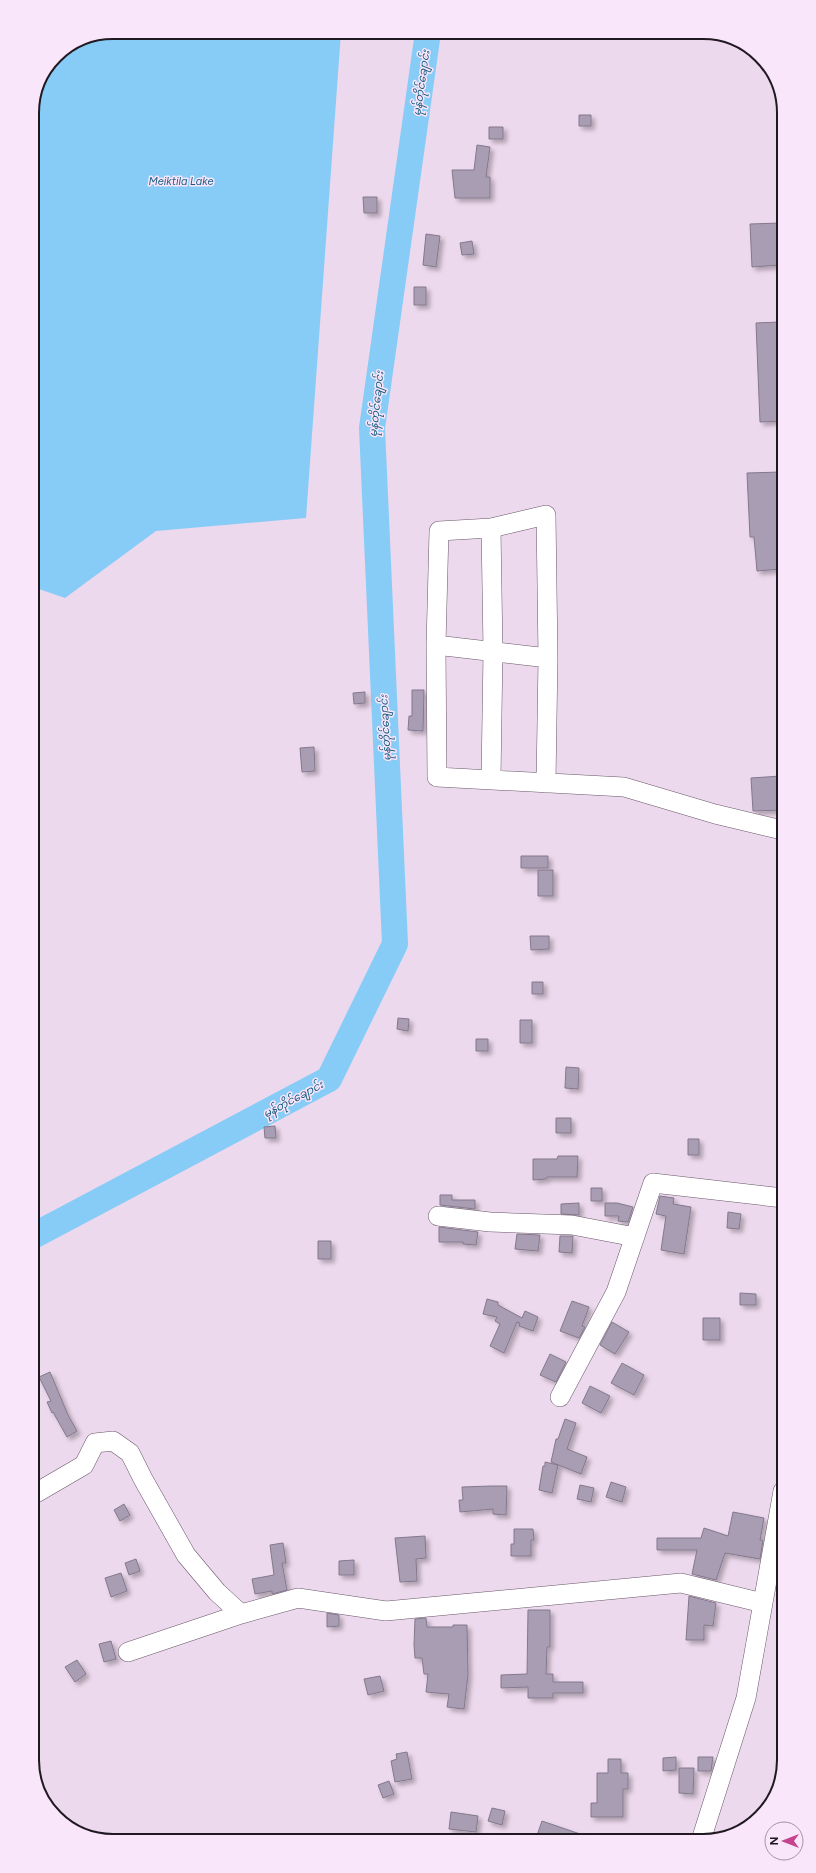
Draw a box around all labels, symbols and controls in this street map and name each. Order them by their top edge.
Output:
water label: မုန်တိုင်ချောင်း [408,48,436,117]
water label: Meiktila Lake [148,175,214,188]
water label: မုန်တိုင်ချောင်း [365,369,390,438]
water label: မုန်တိုင်ချောင်း [375,693,397,761]
water label: မုန်တိုင်ချောင်း [260,1076,328,1123]
north arrow [764,1821,804,1861]
text: N [768,1837,781,1845]

